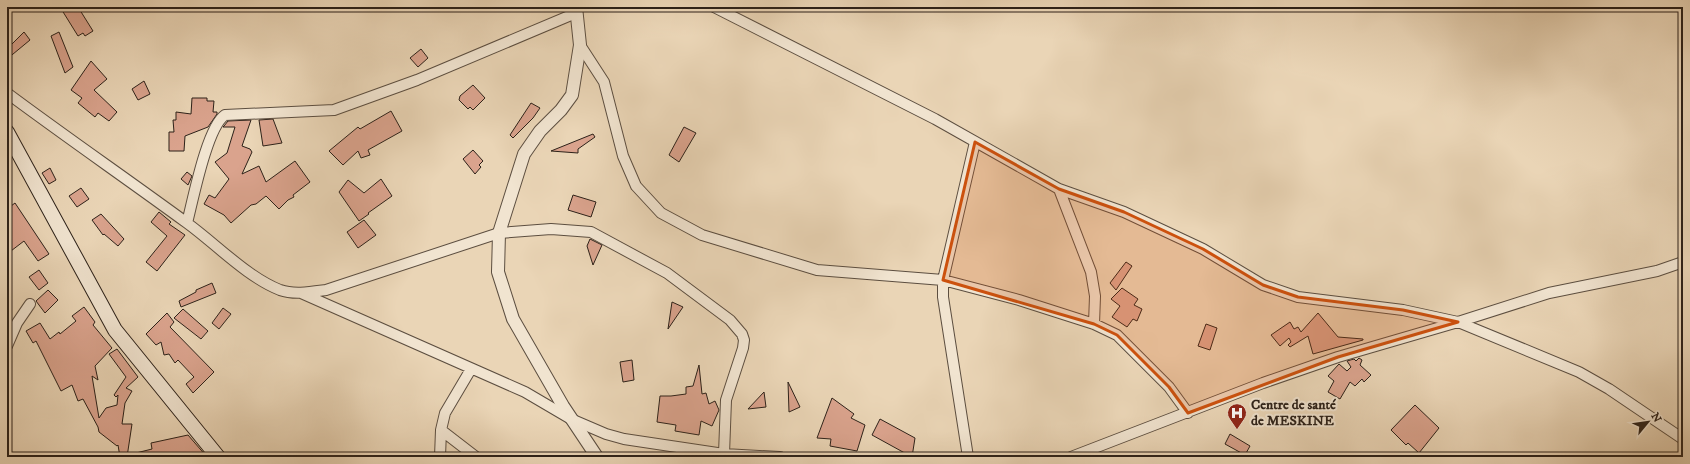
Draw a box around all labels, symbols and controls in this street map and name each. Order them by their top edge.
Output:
place label: Centre de santé de MESKINE [1251,396,1336,430]
hospital icon: Centre de santé de MESKINE [1226,402,1248,430]
north arrow [1628,402,1668,442]
text: N [1648,410,1664,425]

